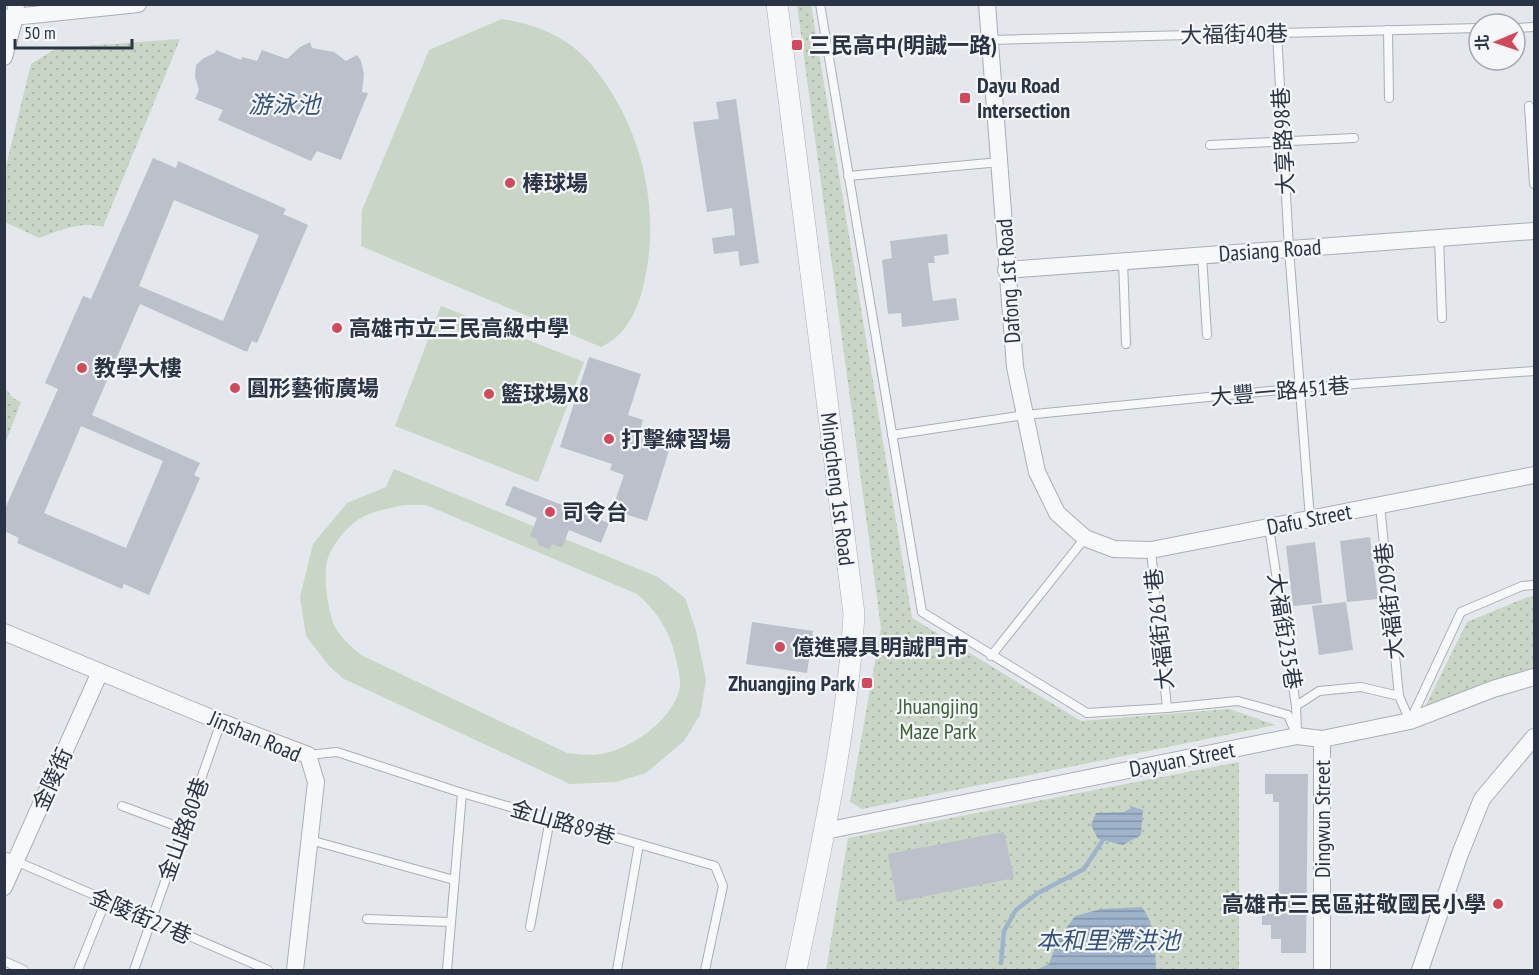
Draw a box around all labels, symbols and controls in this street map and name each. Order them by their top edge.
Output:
scale bar [15,12,132,50]
north arrow [1467,12,1527,72]
street label: 大福街40巷 [1180,19,1288,49]
text: 50 m [24,21,56,44]
place label: 三民高中(明誠一路) [809,31,997,59]
text: 北 [1472,34,1492,51]
marker: 三民高中(明誠一路) [790,38,804,52]
place label: Dayu Road Intersection [977,71,1070,124]
street label: 大享路98巷 [1266,86,1300,196]
water label: 游泳池 [248,89,323,120]
marker: Dayu Road Intersection [958,91,972,105]
place label: 棒球場 [522,169,588,197]
marker: 棒球場 [503,176,517,190]
street label: Dafong 1st Road [990,218,1026,344]
street label: Dasiang Road [1218,232,1322,268]
place label: 高雄市立三民高級中學 [349,314,569,342]
marker: 高雄市立三民高級中學 [330,321,344,335]
place label: 教學大樓 [94,354,182,382]
marker: 教學大樓 [75,361,89,375]
street label: 大豐一路451巷 [1209,371,1351,411]
place label: 圓形藝術廣場 [247,374,379,402]
place label: 籃球場X8 [501,380,589,408]
marker: 圓形藝術廣場 [228,381,242,395]
marker: 籃球場X8 [482,387,496,401]
street label: Mingcheng 1st Road [815,411,861,567]
place label: 打擊練習場 [621,425,731,453]
marker: 打擊練習場 [602,432,616,446]
street label: Dafu Street [1264,497,1354,541]
place label: 司令台 [562,498,628,526]
marker: 司令台 [543,505,557,519]
street label: 大福街209巷 [1369,541,1409,661]
street label: 大福街261'巷 [1139,567,1179,691]
street label: 大福街235巷 [1262,571,1308,691]
place label: 億進寢具明誠門市 [792,633,968,661]
marker: 億進寢具明誠門市 [773,640,787,654]
place label: Zhuangjing Park [728,669,856,697]
marker: Zhuangjing Park [860,676,874,690]
park label: Jhuangjing Maze Park [896,692,979,745]
street label: Jinshan Road [204,704,305,768]
street label: Dayuan Street [1127,735,1237,783]
street label: 金陵街 [26,743,78,815]
street label: Dingwun Street [1308,760,1336,878]
street label: 金山路80巷 [151,774,215,884]
street label: 金山路89巷 [507,794,619,850]
street label: 金陵街27巷 [86,882,196,950]
place label: 高雄市三民區莊敬國民小學 [1222,890,1486,918]
marker: 高雄市三民區莊敬國民小學 [1491,897,1505,911]
water label: 本和里滯洪池 [1036,925,1183,956]

